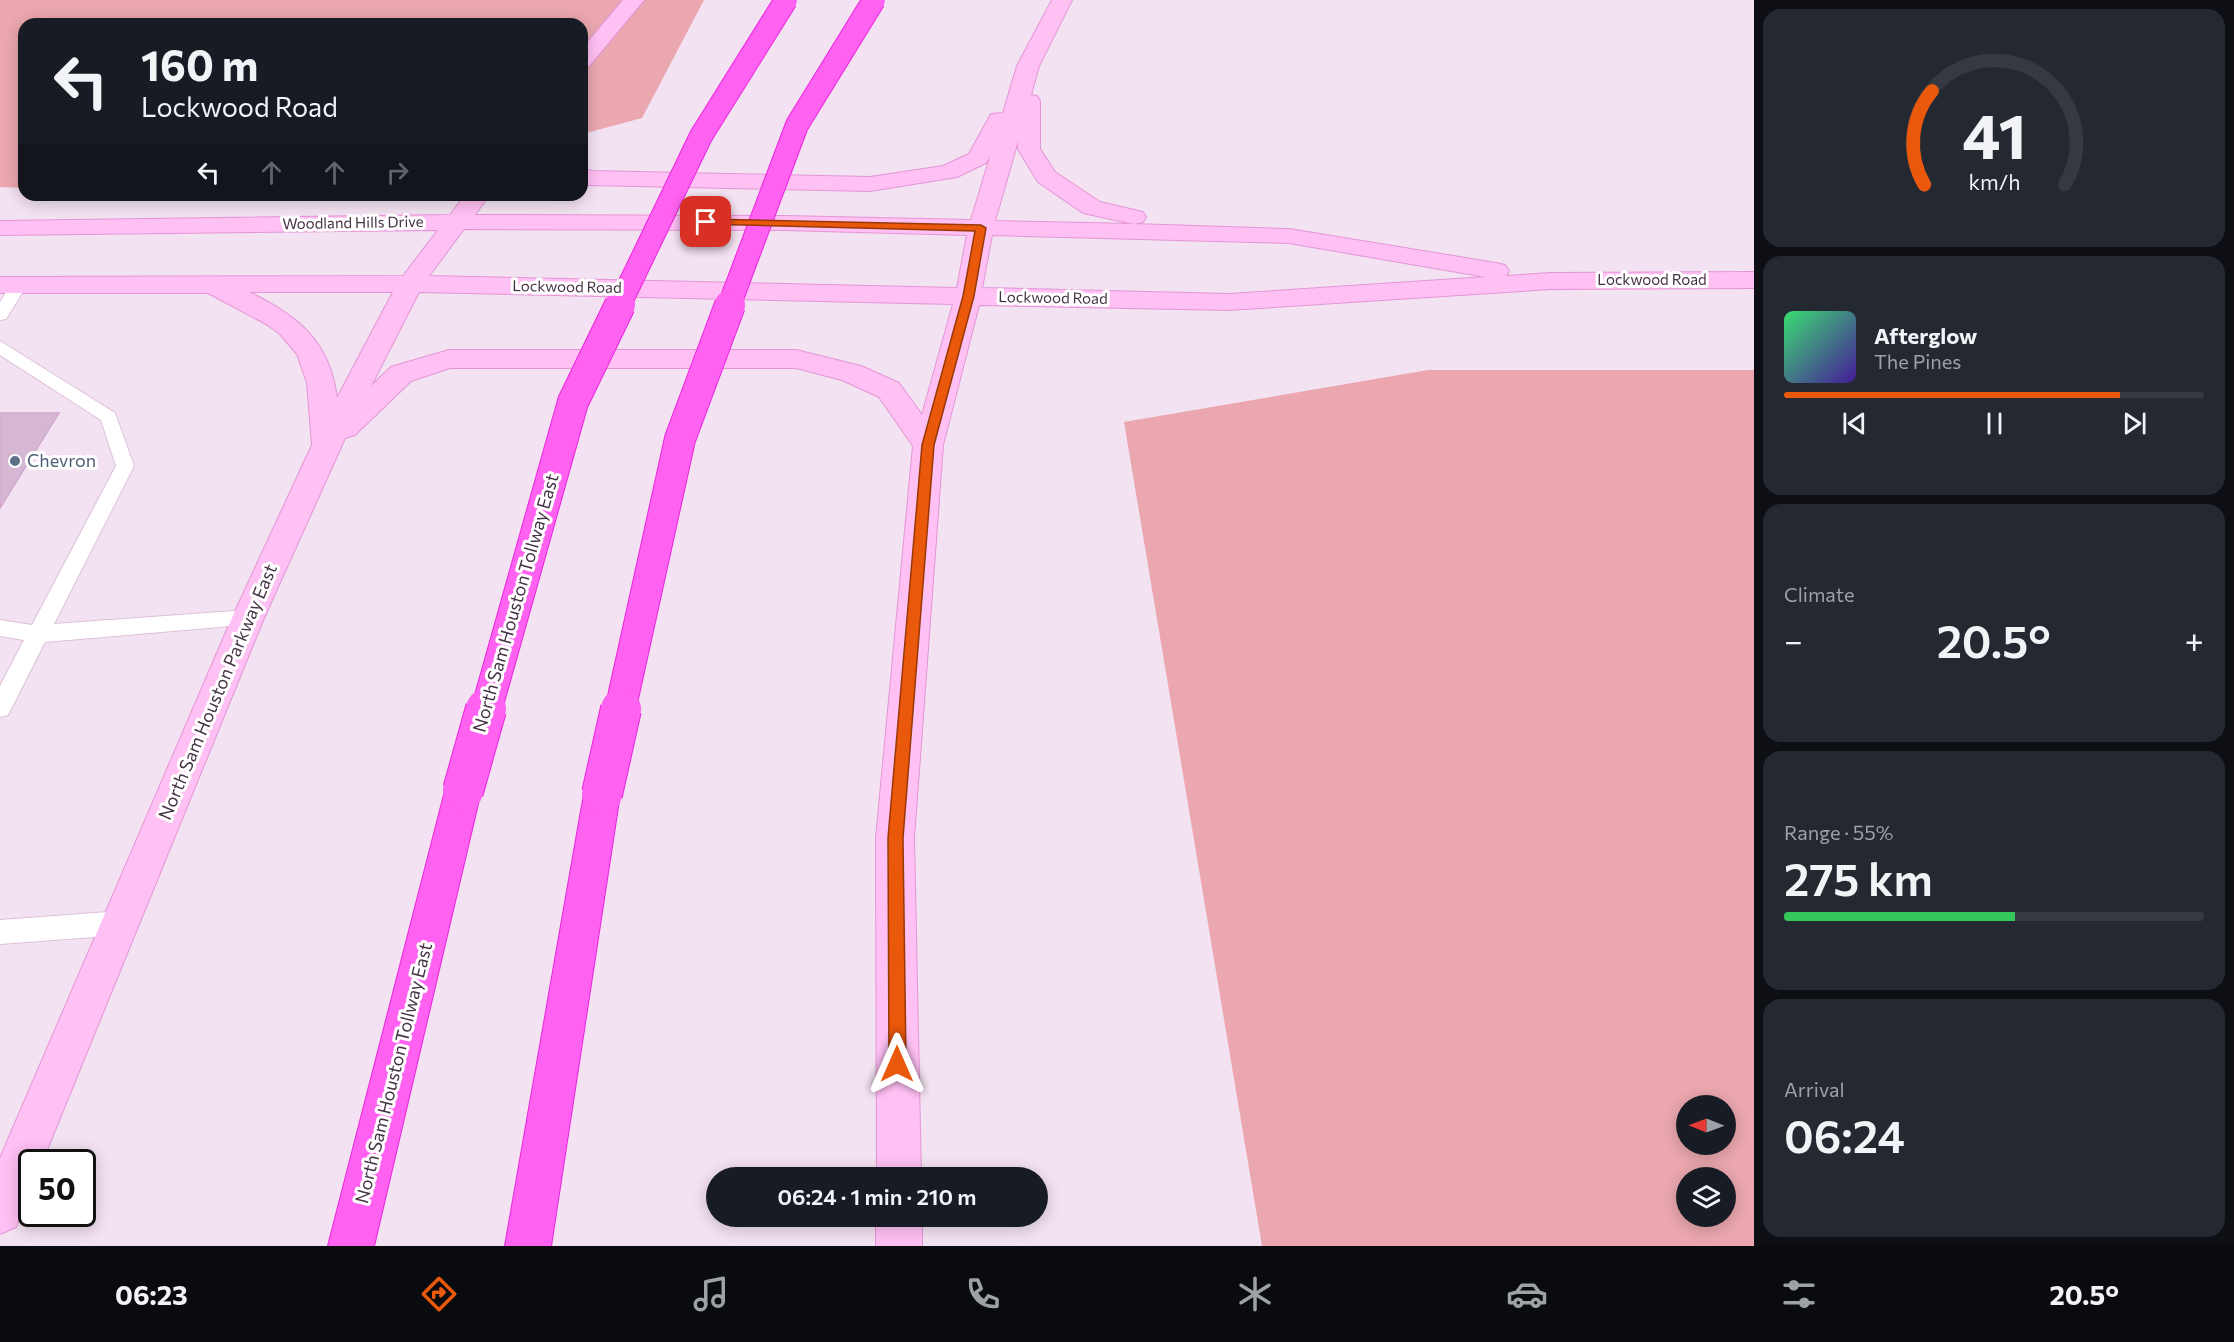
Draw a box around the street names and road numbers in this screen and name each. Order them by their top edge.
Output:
street label: Woodland Hills Drive [282,212,424,232]
street label: Lockwood Road [1597,270,1707,288]
street label: Lockwood Road [512,276,622,296]
street label: Lockwood Road [998,287,1108,307]
street label: North Sam Houston Tollway East [468,471,563,734]
street label: North Sam Houston Parkway East [153,561,281,823]
street label: North Sam Houston Tollway East [350,940,436,1205]

